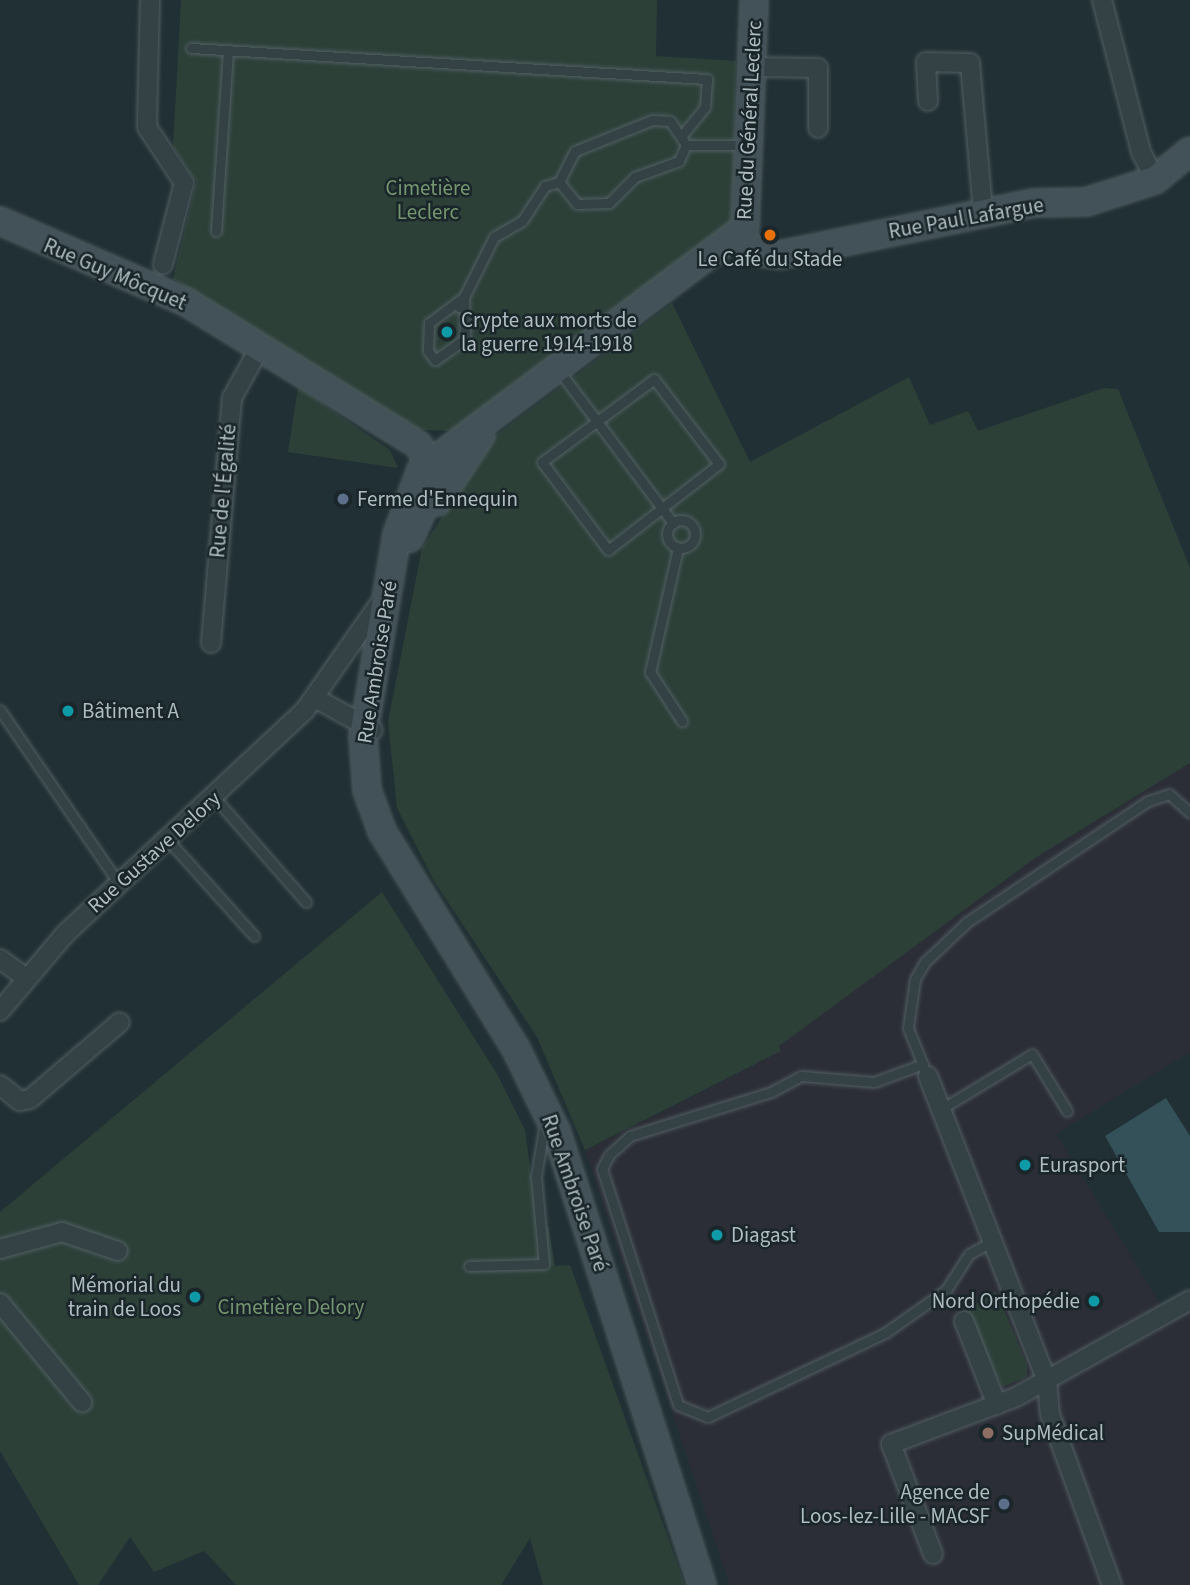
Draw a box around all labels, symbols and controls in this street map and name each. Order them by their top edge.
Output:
street label: Rue du Général Leclerc [731,20,767,220]
park label: Cimetière Leclerc [386,175,470,225]
street label: Rue Paul Lafargue [886,192,1046,244]
marker: Le Café du Stade [762,227,778,243]
street label: Rue Guy Môcquet [40,233,190,315]
place label: Le Café du Stade [698,246,842,272]
place label: Crypte aux morts de la guerre 1914-1918 [461,307,637,357]
marker: Crypte aux morts de la guerre 1914-1918 [439,324,455,340]
street label: Rue de l'Égalité [205,423,241,559]
place label: Ferme d'Ennequin [357,486,518,512]
marker: Ferme d'Ennequin [335,491,351,507]
street label: Rue Ambroise Paré [352,579,402,745]
place label: Bâtiment A [82,698,179,724]
marker: Bâtiment A [60,703,76,719]
street label: Rue Gustave Delory [82,786,226,918]
street label: Rue Ambroise Paré [536,1111,614,1275]
place label: Eurasport [1039,1152,1125,1178]
marker: Eurasport [1017,1157,1033,1173]
place label: Diagast [731,1222,796,1248]
marker: Diagast [709,1227,725,1243]
place label: Mémorial du train de Loos [68,1272,181,1322]
place label: Nord Orthopédie [932,1288,1080,1314]
marker: Mémorial du train de Loos [187,1289,203,1305]
marker: Nord Orthopédie [1086,1293,1102,1309]
park label: Cimetière Delory [218,1294,364,1320]
place label: SupMédical [1002,1420,1104,1446]
marker: SupMédical [980,1425,996,1441]
place label: Agence de Loos-lez-Lille - MACSF [800,1479,990,1529]
marker: Agence de Loos-lez-Lille - MACSF [996,1496,1012,1512]

